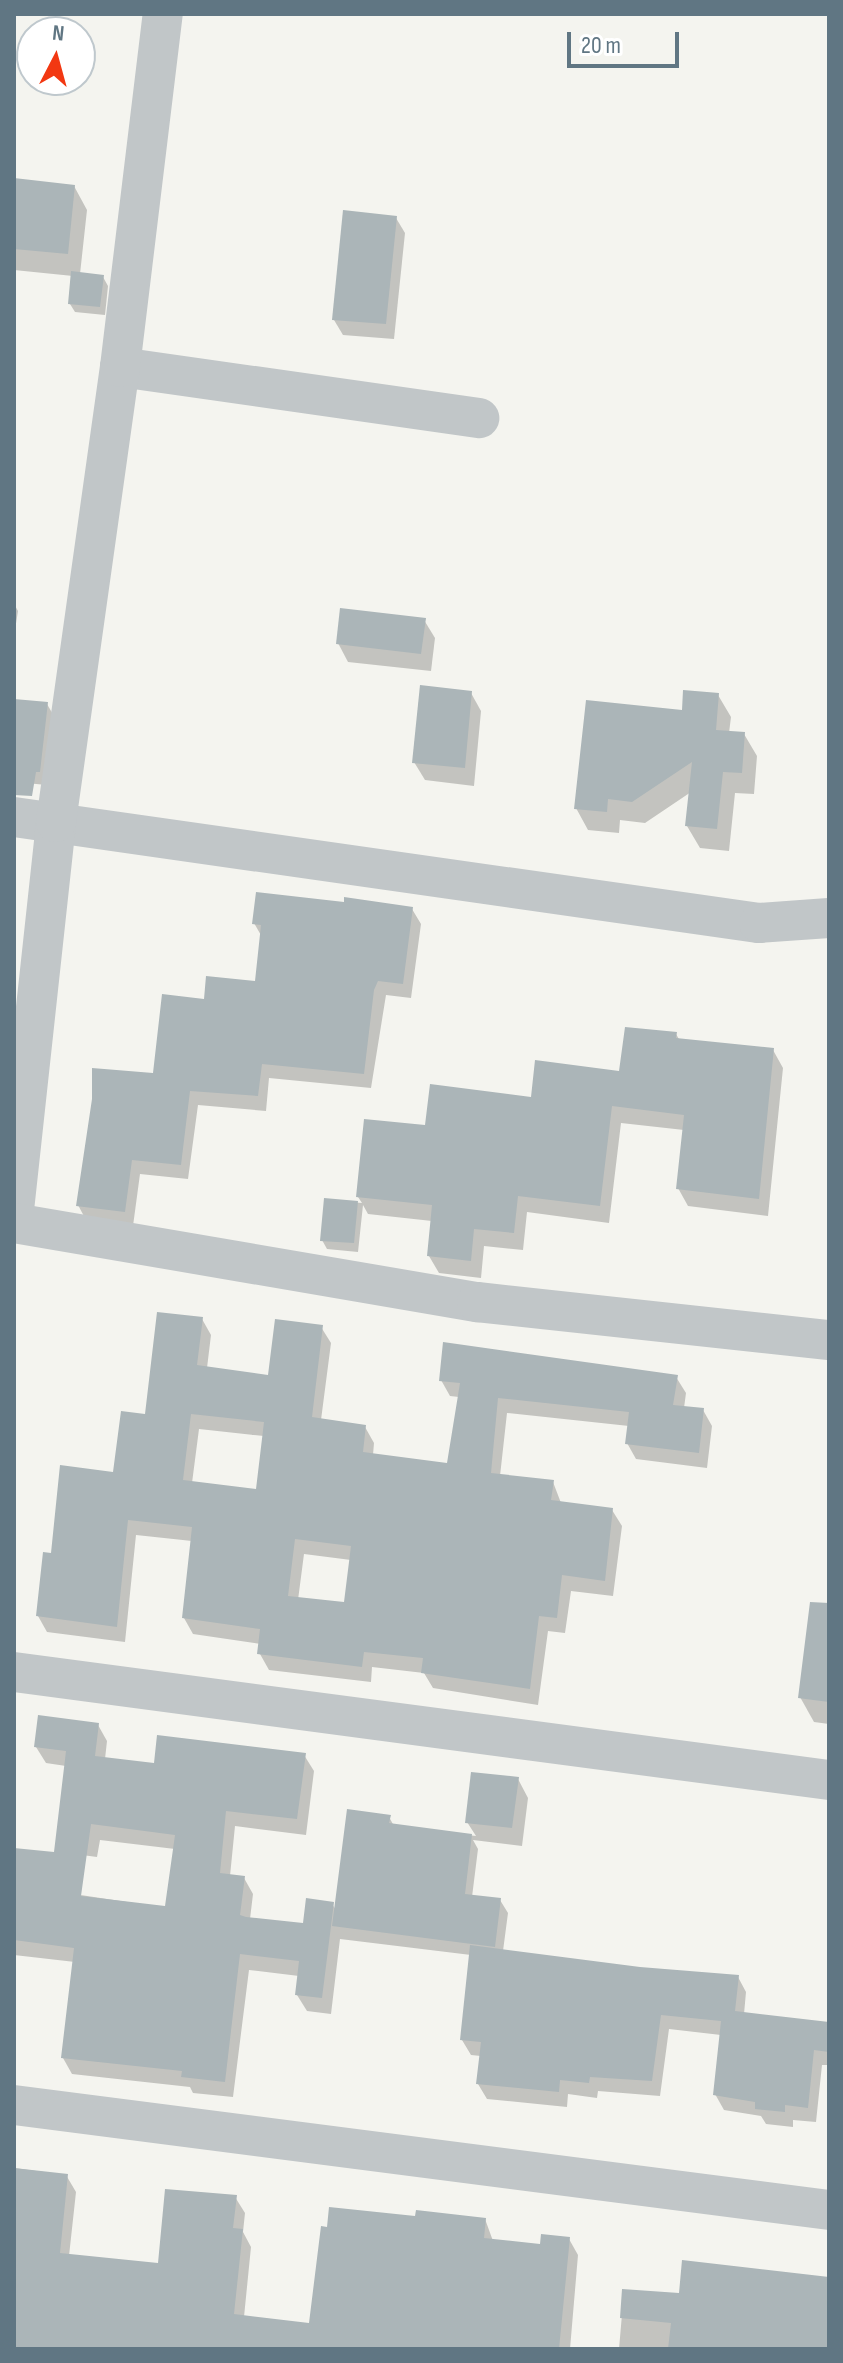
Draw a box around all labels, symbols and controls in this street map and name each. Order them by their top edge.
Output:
north arrow [16,16,96,96]
scale bar [571,16,683,66]
text: N [51,20,66,48]
text: 20 m [581,31,621,60]

